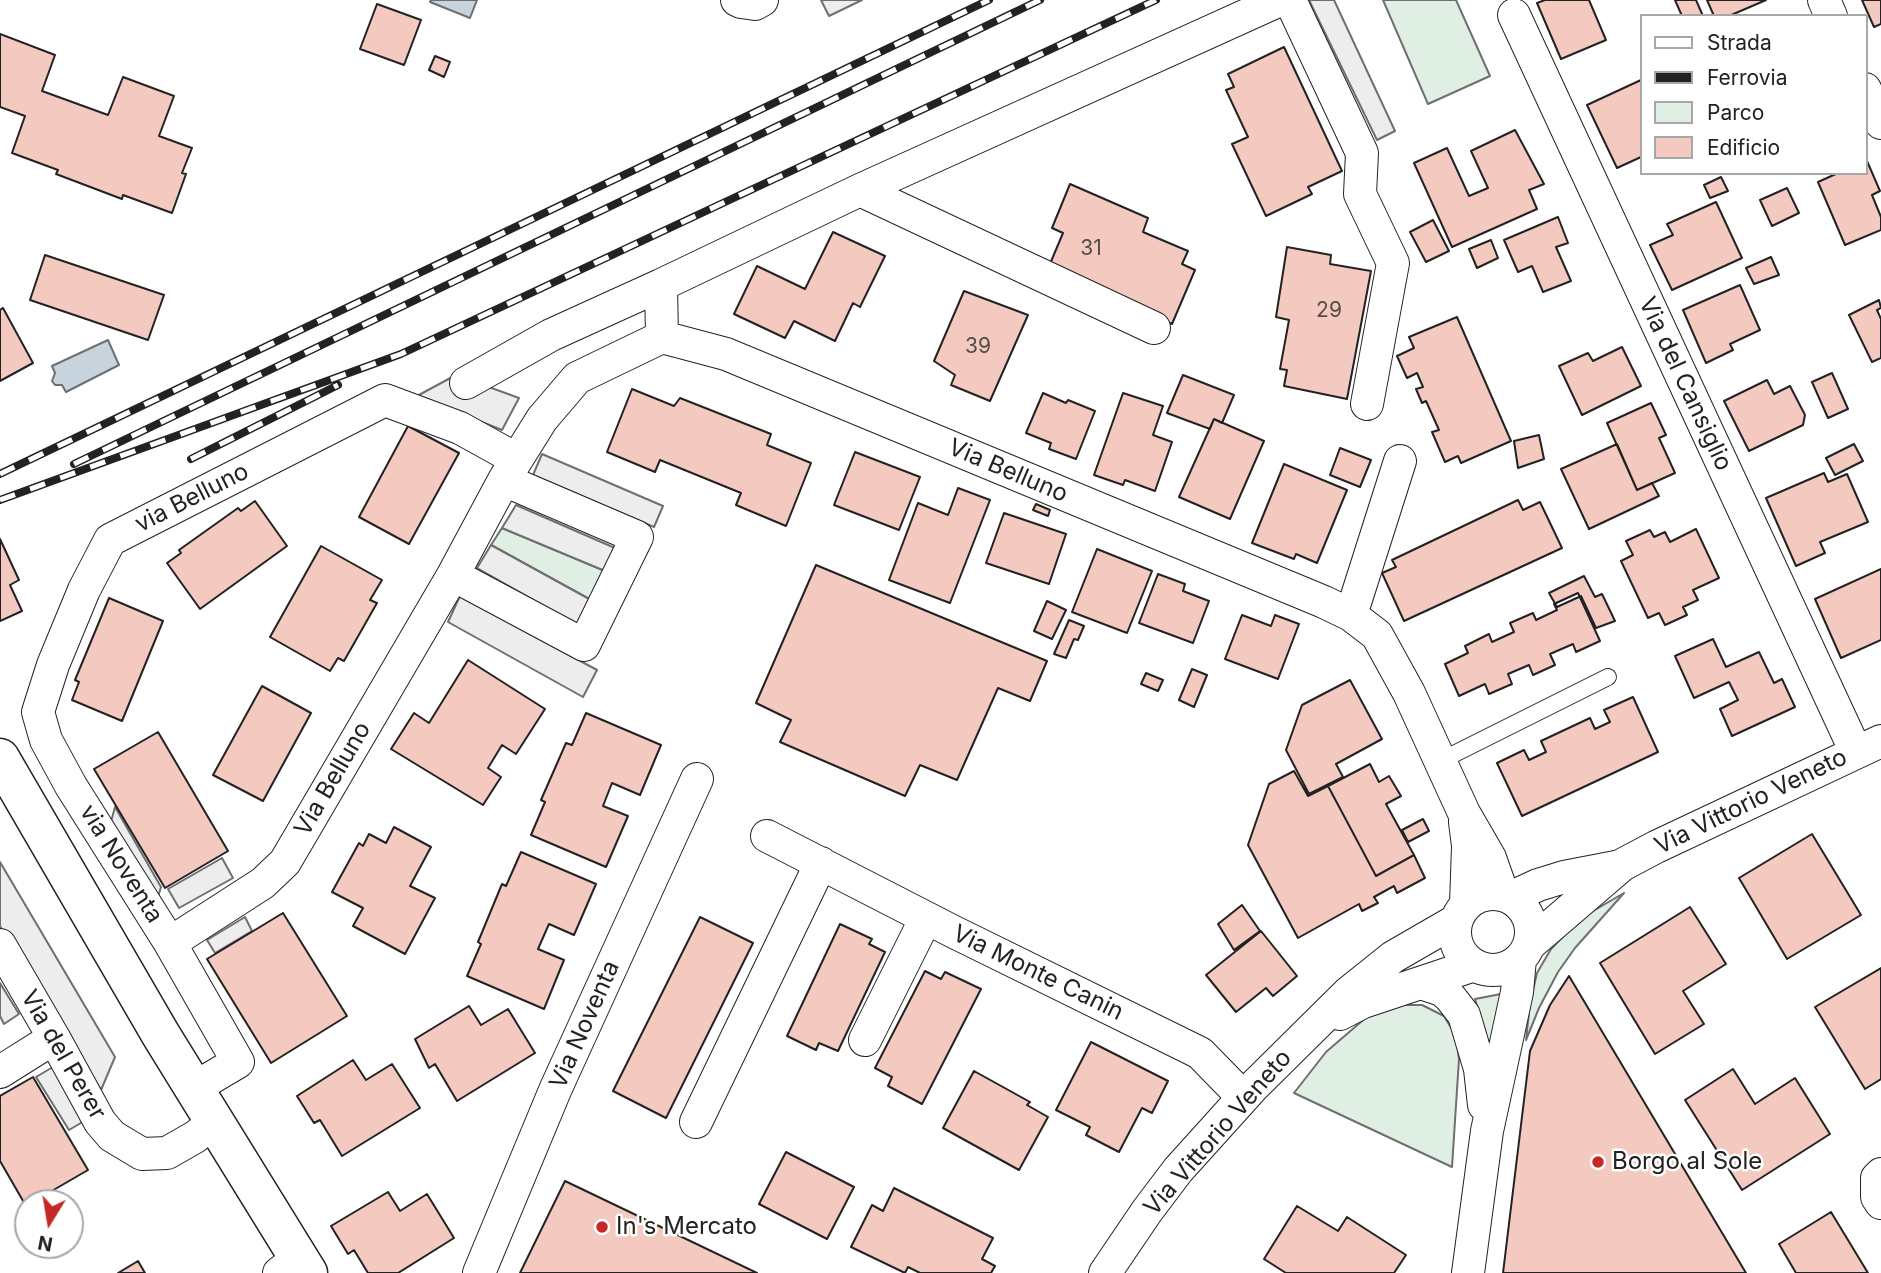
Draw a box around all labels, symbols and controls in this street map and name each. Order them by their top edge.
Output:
legend [1640,14,1867,175]
text: Strada [1707,30,1772,55]
text: Ferrovia [1707,65,1787,90]
text: Parco [1707,100,1764,125]
text: Edificio [1707,135,1780,160]
house number: 31 [1080,236,1102,262]
street label: Via del Cansiglio [1632,293,1738,475]
house number: 29 [1316,298,1342,324]
house number: 39 [965,334,991,360]
street label: Via Belluno [944,433,1072,509]
street label: via Belluno [130,457,254,539]
street label: Via Belluno [289,717,377,841]
street label: Via Vittorio Veneto [1650,743,1852,861]
street label: via Noventa [73,799,169,929]
street label: Via Monte Canin [948,919,1128,1027]
street label: Via Noventa [544,956,626,1094]
street label: Via del Perer [14,985,112,1125]
street label: Via Vittorio Veneto [1138,1044,1298,1222]
place label: Borgo al Sole [1612,1148,1762,1176]
marker: Borgo al Sole [1590,1154,1606,1170]
north arrow [14,1189,84,1259]
place label: In's Mercato [616,1213,757,1241]
marker: In's Mercato [594,1219,610,1235]
text: N [36,1230,55,1256]

